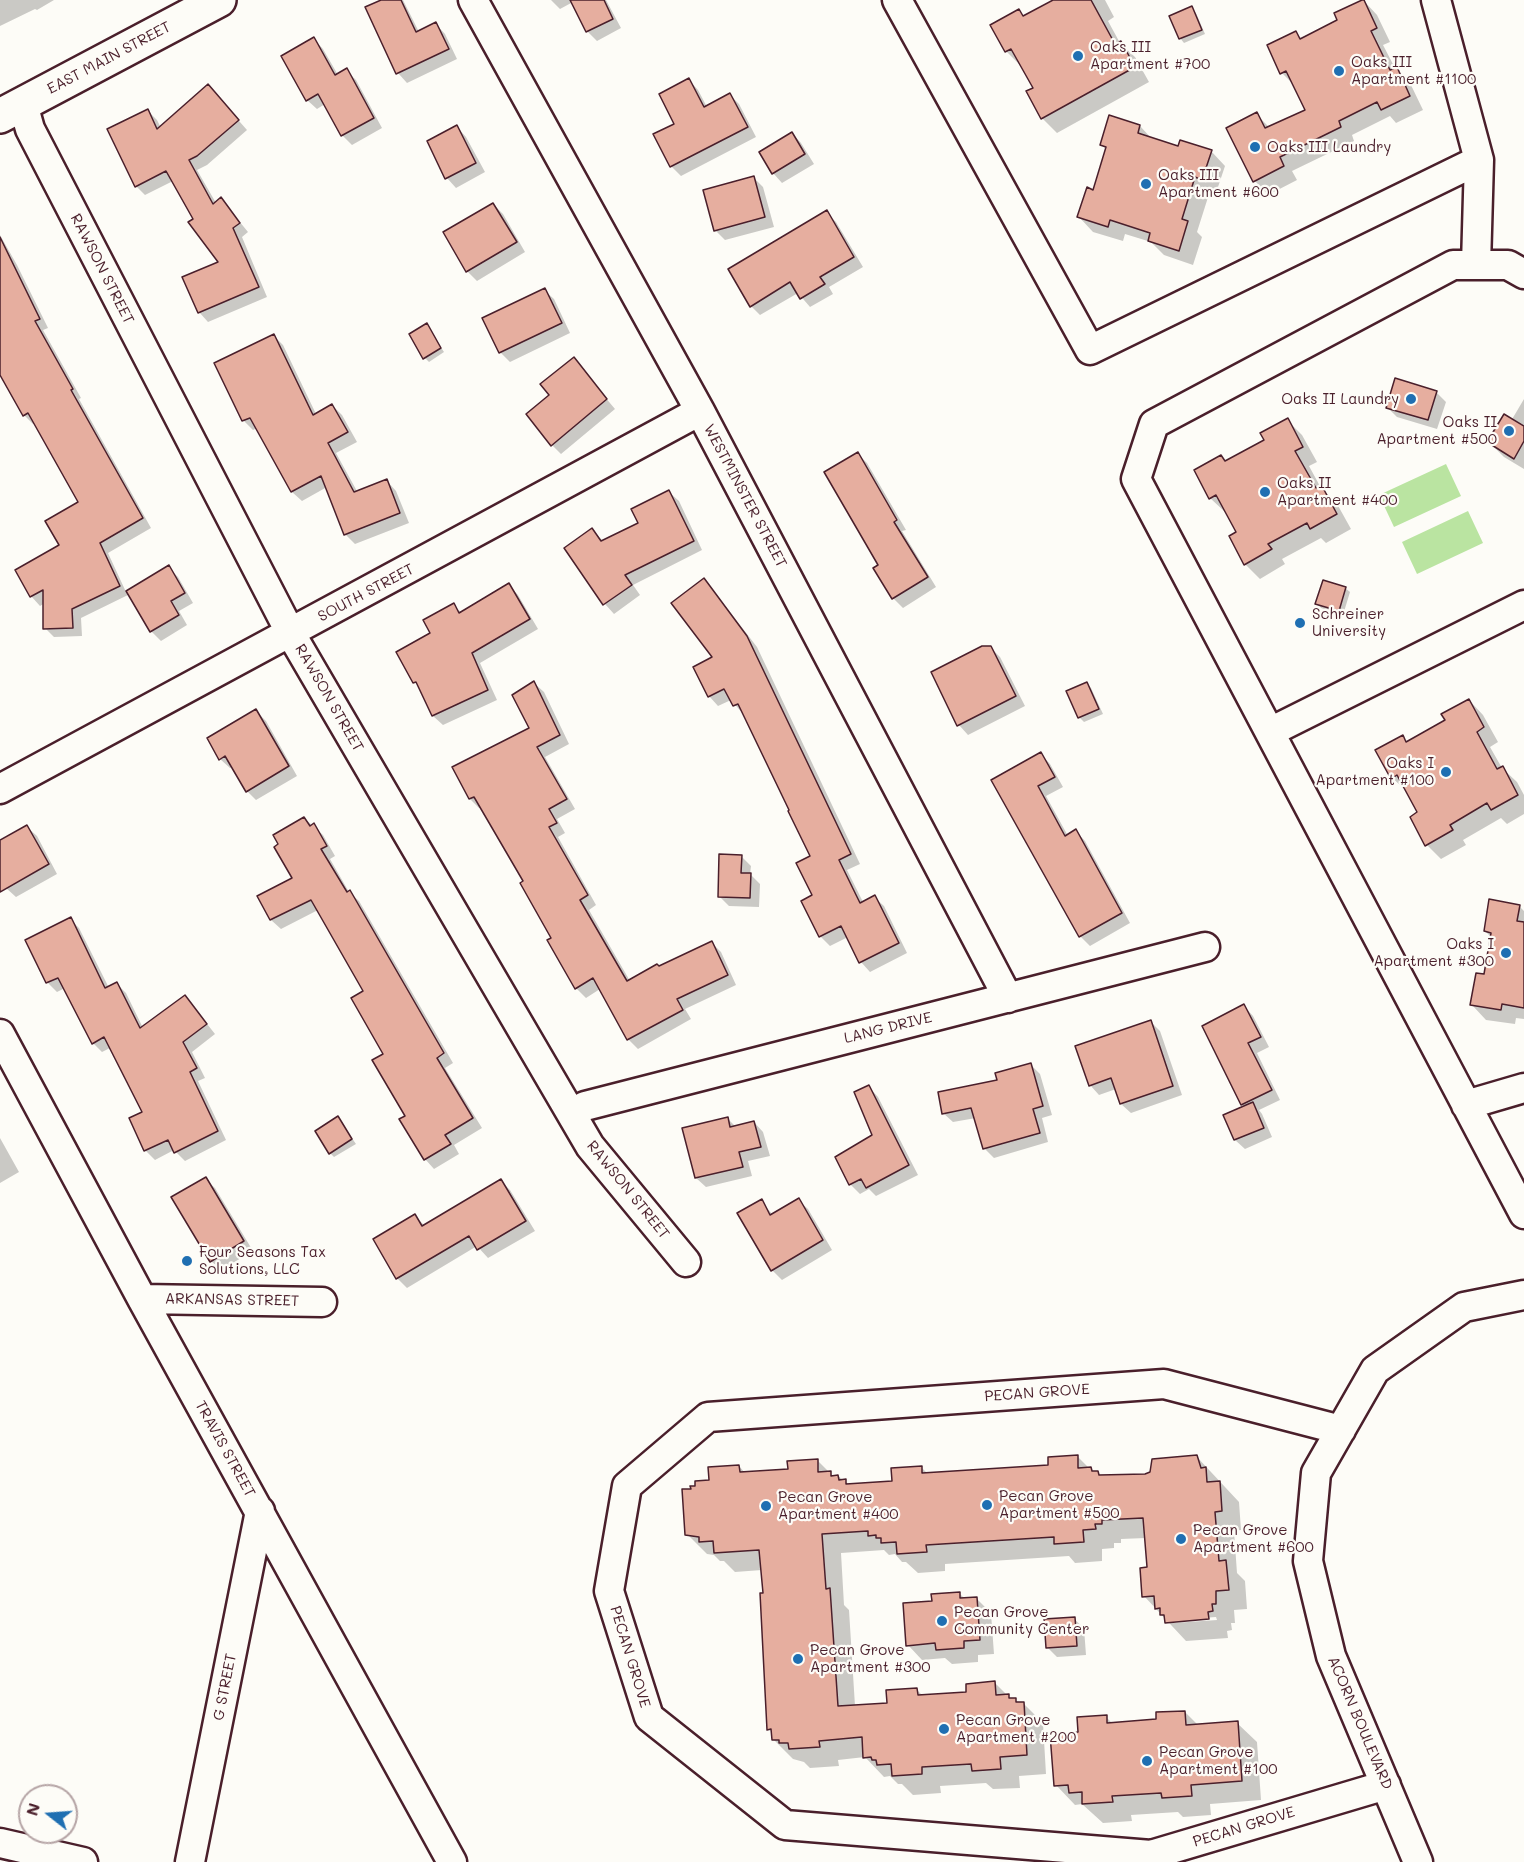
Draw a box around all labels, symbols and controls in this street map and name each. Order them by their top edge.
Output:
street label: EAST MAIN STREET [44,18,174,98]
place label: Oaks III Apartment #700 [1090,38,1210,73]
marker: Oaks III Apartment #700 [1071,49,1085,63]
place label: Oaks III Apartment #1100 [1351,53,1476,88]
marker: Oaks III Apartment #1100 [1332,64,1346,78]
place label: Oaks III Laundry [1267,138,1391,156]
marker: Oaks III Laundry [1248,140,1262,154]
place label: Oaks III Apartment #600 [1158,166,1279,201]
marker: Oaks III Apartment #600 [1139,177,1153,191]
street label: RAWSON STREET [66,211,138,327]
place label: Oaks II Laundry [1281,390,1399,408]
marker: Oaks II Laundry [1404,392,1418,406]
place label: Oaks II Apartment #500 [1376,413,1497,448]
street label: WESTMINSTER STREET [700,421,790,571]
marker: Oaks II Apartment #500 [1502,424,1516,438]
place label: Oaks II Apartment #400 [1277,474,1398,509]
marker: Oaks II Apartment #400 [1258,485,1272,499]
street label: SOUTH STREET [315,560,417,626]
place label: Schreiner University [1312,605,1386,640]
marker: Schreiner University [1293,616,1307,630]
street label: RAWSON STREET [291,641,367,755]
place label: Oaks I Apartment #100 [1316,754,1434,789]
marker: Oaks I Apartment #100 [1439,765,1453,779]
place label: Oaks I Apartment #300 [1373,935,1494,970]
marker: Oaks I Apartment #300 [1499,946,1513,960]
street label: LANG DRIVE [842,1008,934,1048]
street label: RAWSON STREET [583,1137,673,1243]
place label: Four Seasons Tax Solutions, LLC [199,1243,326,1278]
marker: Four Seasons Tax Solutions, LLC [180,1254,194,1268]
street label: ARKANSAS STREET [165,1290,299,1310]
street label: PECAN GROVE [984,1380,1090,1406]
street label: TRAVIS STREET [191,1398,259,1500]
place label: Pecan Grove Apartment #500 [999,1487,1120,1522]
place label: Pecan Grove Apartment #400 [778,1488,899,1523]
marker: Pecan Grove Apartment #500 [980,1498,994,1512]
marker: Pecan Grove Apartment #400 [759,1499,773,1513]
place label: Pecan Grove Apartment #600 [1193,1521,1314,1556]
marker: Pecan Grove Apartment #600 [1174,1532,1188,1546]
place label: Pecan Grove Community Center [954,1603,1090,1638]
street label: PECAN GROVE [606,1604,654,1710]
marker: Pecan Grove Community Center [935,1614,949,1628]
place label: Pecan Grove Apartment #300 [810,1641,931,1676]
street label: G STREET [210,1652,240,1722]
marker: Pecan Grove Apartment #300 [791,1652,805,1666]
street label: ACORN BOULEVARD [1324,1654,1396,1792]
place label: Pecan Grove Apartment #200 [956,1711,1076,1746]
marker: Pecan Grove Apartment #200 [937,1722,951,1736]
place label: Pecan Grove Apartment #100 [1159,1743,1277,1778]
marker: Pecan Grove Apartment #100 [1140,1754,1154,1768]
north arrow [18,1784,78,1844]
text: N [20,1800,44,1818]
street label: PECAN GROVE [1191,1803,1297,1851]

